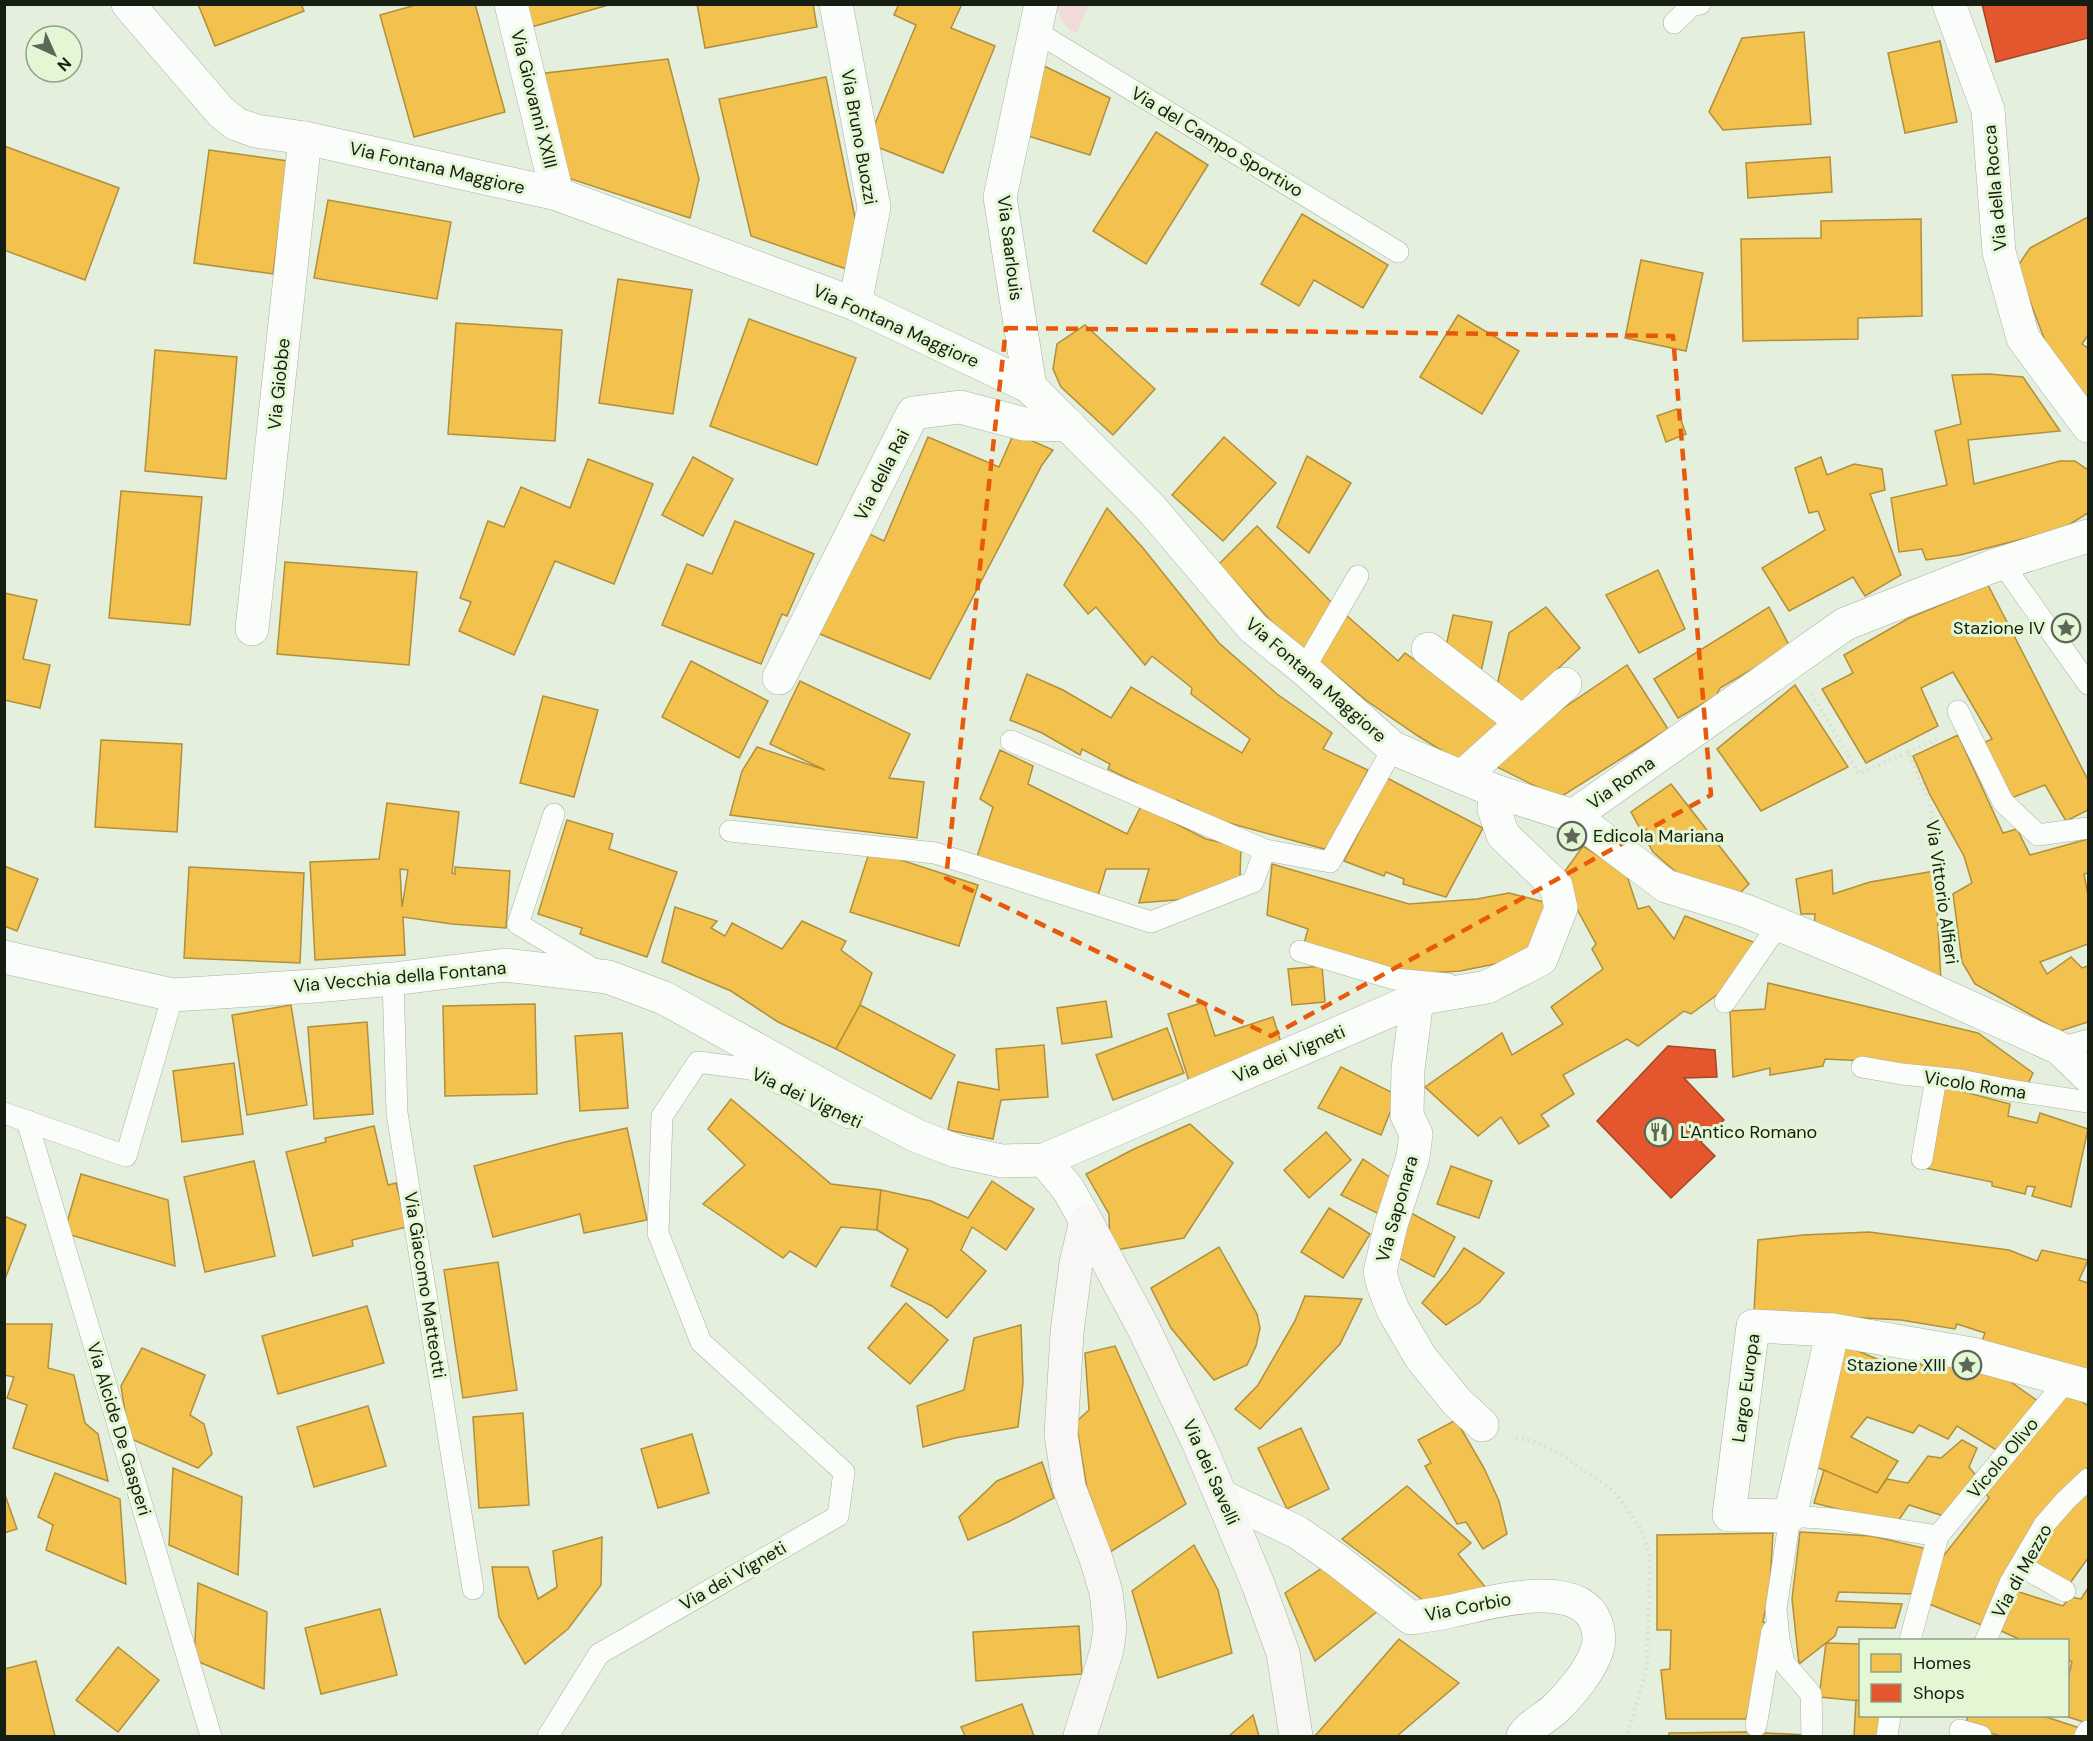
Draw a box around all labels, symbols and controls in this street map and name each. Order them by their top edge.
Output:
north arrow [24,24,84,84]
street label: Via Giovanni XXIII [505,27,563,171]
text: N [53,53,76,76]
street label: Via Bruno Buozzi [835,67,883,207]
street label: Via del Campo Sportivo [1126,81,1308,203]
street label: Via della Rocca [1978,124,2012,252]
street label: Via Fontana Maggiore [347,136,527,200]
street label: Via Saarlouis [992,194,1028,302]
street label: Via Fontana Maggiore [809,279,983,373]
street label: Via Giobbe [262,337,296,431]
street label: Via della Rai [849,425,915,525]
street label: Via Fontana Maggiore [1240,612,1392,748]
place icon: Stazione IV [2050,612,2082,644]
place label: Stazione IV [1953,616,2045,640]
street label: Via Roma [1582,751,1660,815]
street label: Via Vittorio Alfieri [1920,818,1964,966]
place icon: Edicola Mariana [1556,820,1588,852]
place label: Edicola Mariana [1593,824,1724,848]
street label: Via Vecchia della Fontana [293,956,507,998]
street label: Via dei Vigneti [1229,1020,1349,1088]
street label: Via dei Vigneti [748,1062,866,1134]
street label: Vicolo Roma [1922,1065,2028,1105]
restaurant icon: L'Antico Romano [1643,1116,1675,1148]
place label: L'Antico Romano [1680,1120,1817,1144]
street label: Via Saponara [1370,1153,1424,1265]
street label: Via Giacomo Matteotti [398,1190,452,1380]
street label: Largo Europa [1727,1332,1765,1444]
street label: Via Alcide De Gasperi [81,1339,157,1519]
place icon: Stazione XIII [1951,1349,1983,1381]
place label: Stazione XIII [1847,1353,1946,1377]
street label: Vicolo Olivo [1962,1412,2044,1504]
street label: Via dei Savelli [1177,1415,1245,1529]
street label: Via di Mezzo [1986,1520,2058,1622]
street label: Via dei Vigneti [675,1536,791,1616]
street label: Via Corbio [1423,1587,1513,1627]
legend [1859,1639,2069,1717]
text: Homes [1913,1651,1971,1675]
text: Shops [1913,1681,1965,1705]

